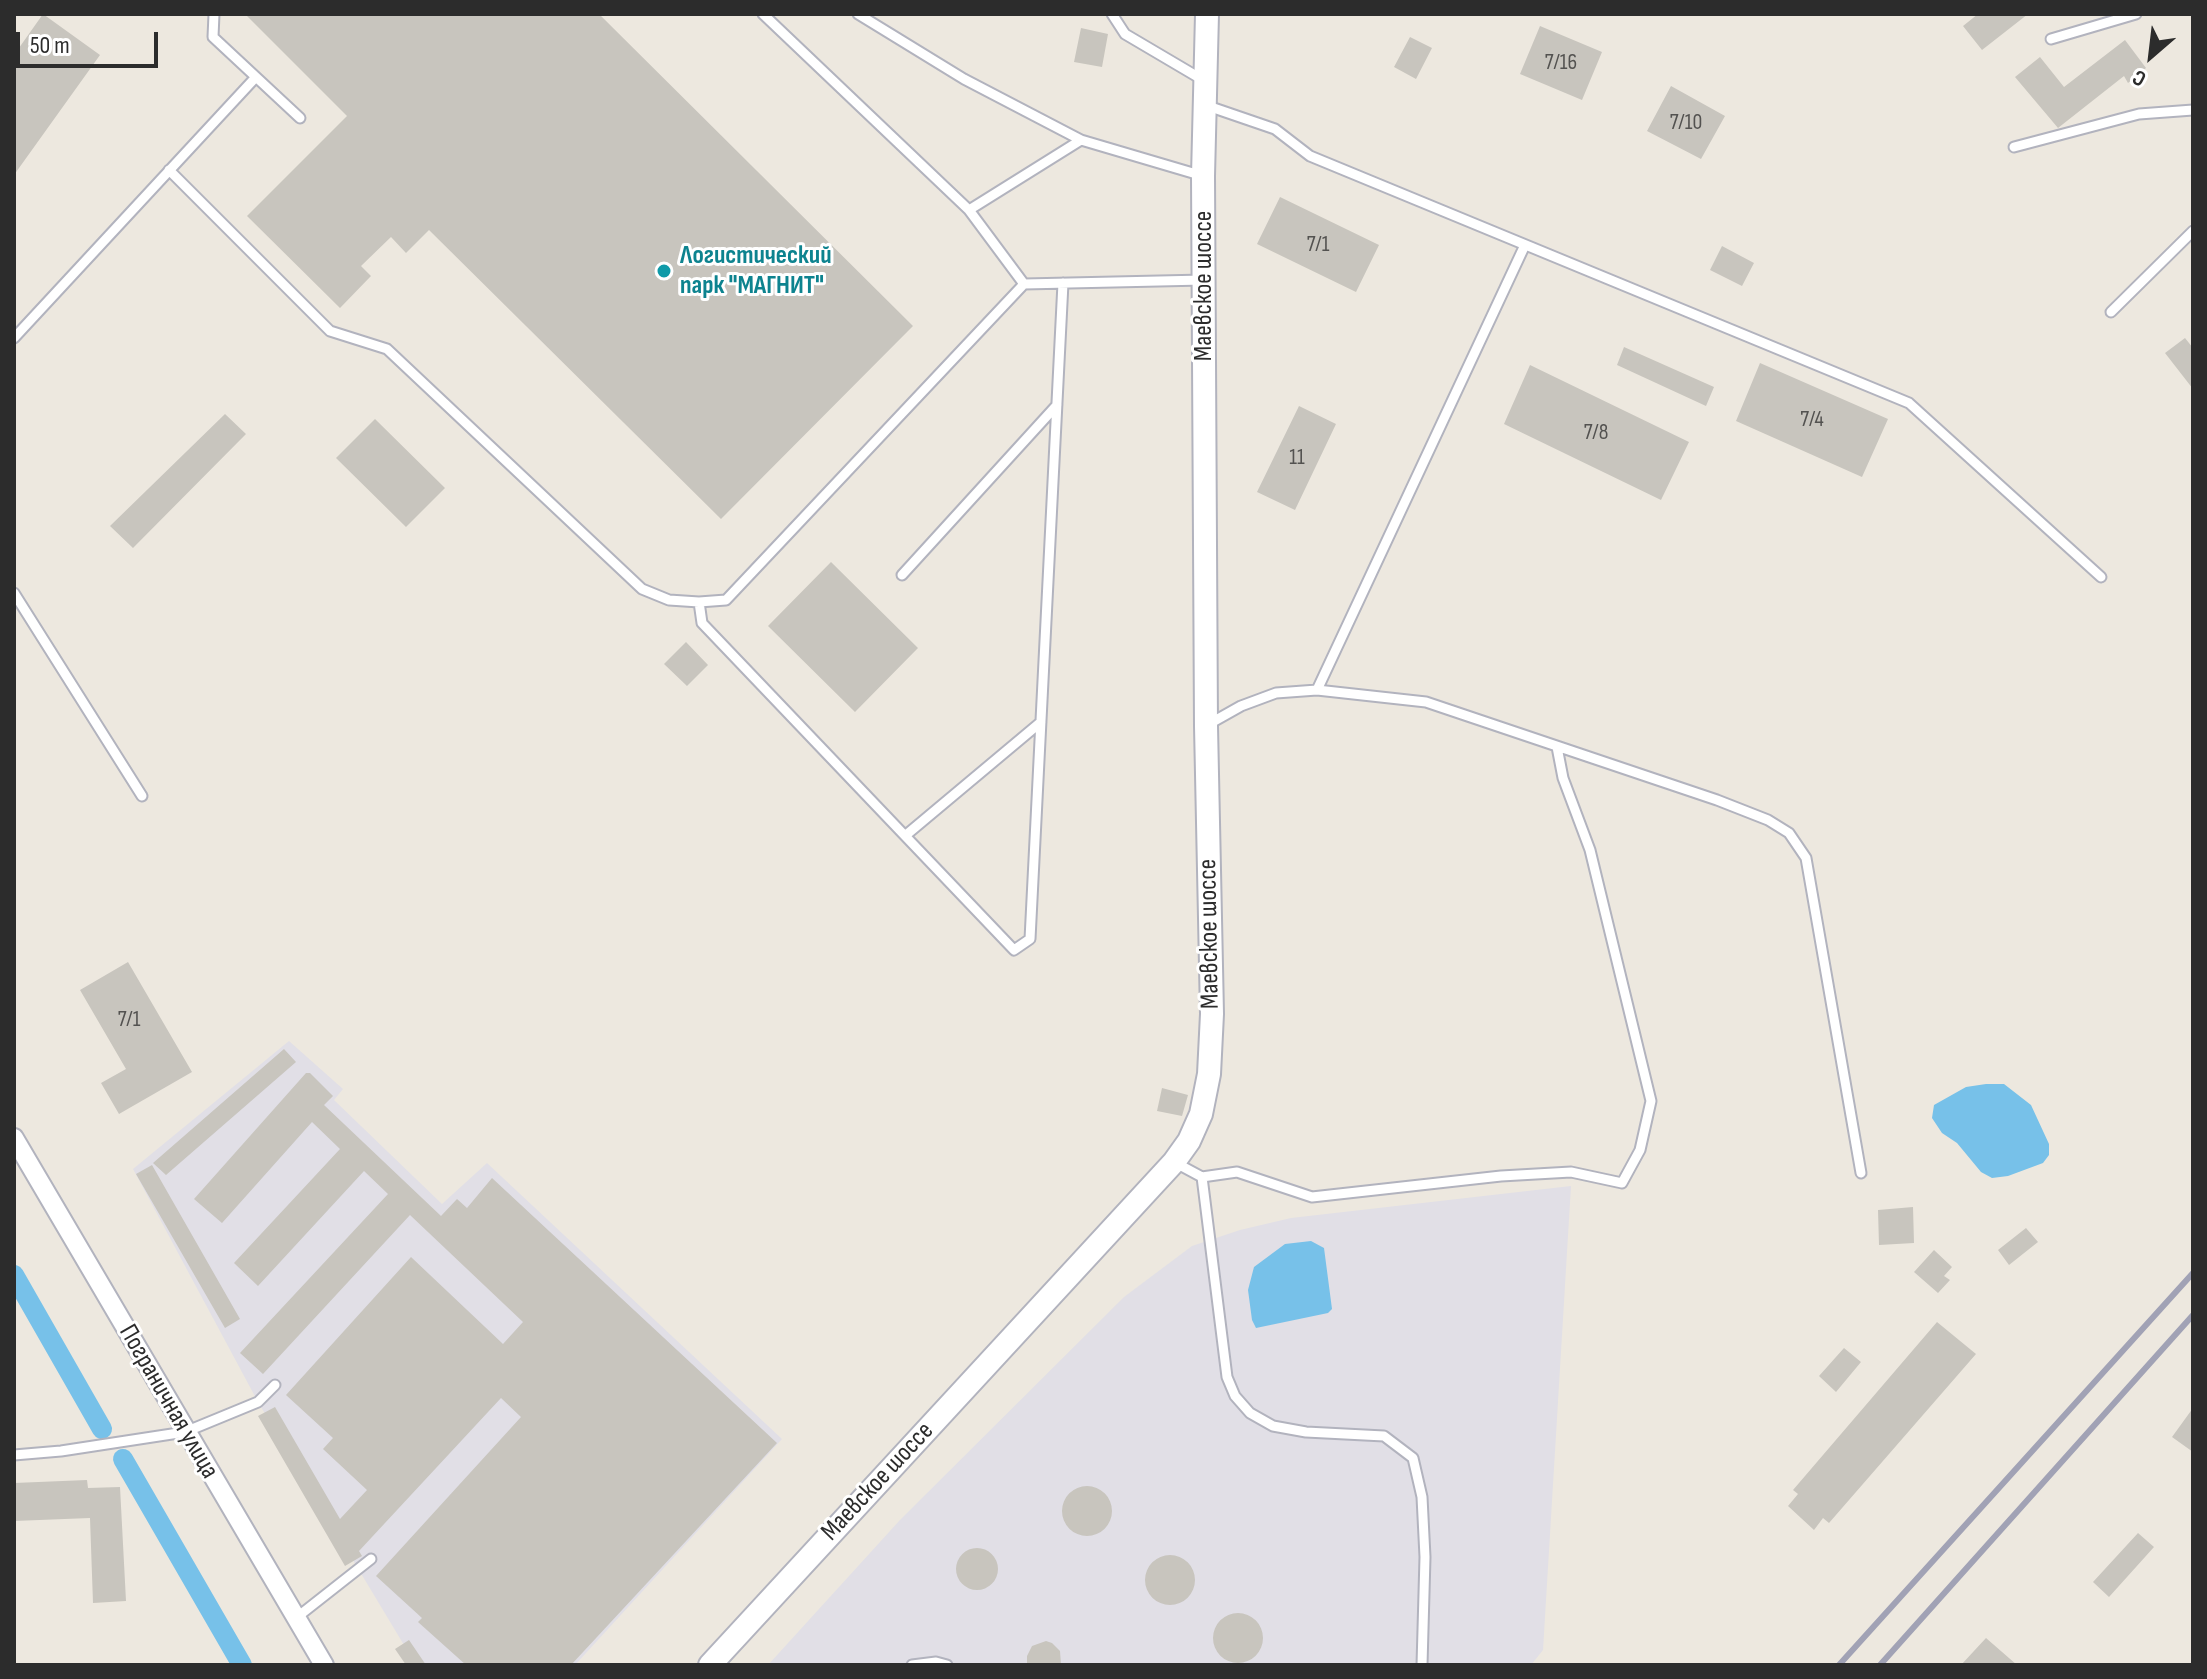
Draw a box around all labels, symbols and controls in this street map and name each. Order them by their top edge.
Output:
scale bar [20,16,162,66]
north arrow [2111,16,2191,96]
text: 50 m [30,31,70,60]
house number: 7/16 [1545,50,1577,76]
text: С [2128,63,2151,92]
house number: 7/10 [1670,110,1702,136]
street label: Маевское шоссе [1188,211,1220,361]
house number: 7/1 [1307,232,1329,258]
place label: Логистический парк "МАГНИТ" [680,240,832,302]
marker: Логистический парк "МАГНИТ" [655,262,673,280]
house number: 7/4 [1800,407,1824,433]
house number: 7/8 [1584,420,1608,446]
house number: 11 [1289,445,1305,471]
street label: Маевское шоссе [1193,859,1227,1009]
house number: 7/1 [118,1007,140,1033]
street label: Пограничная улица [111,1320,225,1484]
street label: Маевское шоссе [815,1416,941,1548]

